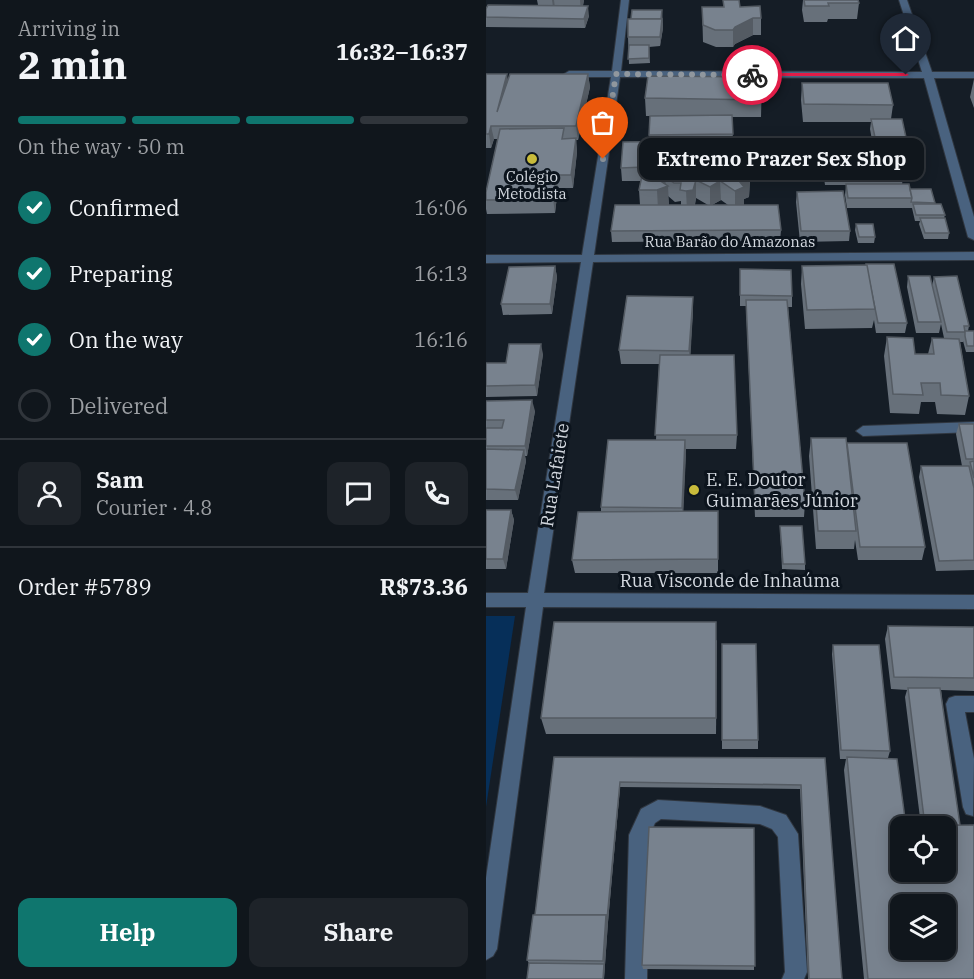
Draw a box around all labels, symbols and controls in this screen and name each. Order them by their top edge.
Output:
pin [880,13,931,75]
text: Arriving in [18,15,120,42]
icon: home [889,22,922,55]
text: 16:32–16:37 [336,37,468,66]
text: 2 min [18,39,127,90]
courier [722,45,782,105]
icon: bike [736,59,769,92]
pin [577,97,628,159]
icon: bag [586,106,619,139]
text: On the way · 50 m [18,133,185,160]
callout: Extremo Prazer Sex Shop [639,138,924,180]
text: Extremo Prazer Sex Shop [657,145,906,172]
marker: Colégio Metodista [525,152,539,166]
place label: Colégio Metodista [497,167,567,203]
icon: check [18,191,51,224]
text: Confirmed [69,193,180,222]
text: 16:06 [414,194,468,221]
street label: Rua Barão do Amazonas [645,232,815,251]
icon: check [18,257,51,290]
text: Preparing [69,259,173,288]
text: 16:13 [414,260,468,287]
icon: check [18,323,51,356]
text: On the way [69,325,183,354]
text: 16:16 [414,326,468,353]
text: Delivered [69,391,168,420]
street label: Rua Lafaiete [535,421,574,529]
button: person [18,462,81,525]
button: chat [327,462,390,525]
button: phone [405,462,468,525]
text: Sam [96,465,144,494]
place label: E. E. Doutor Guimarães Júnior [706,468,858,512]
marker: E. E. Doutor Guimarães Júnior [687,483,701,497]
text: Courier · 4.8 [96,494,212,521]
street label: Rua Visconde de Inhaúma [620,569,840,592]
text: Order #5789 [18,572,152,601]
text: R$73.36 [380,572,468,601]
map controls [890,816,956,960]
button: locate [890,816,956,882]
button: layers [890,894,956,960]
button: Help [18,898,237,967]
button: Share [249,898,468,967]

